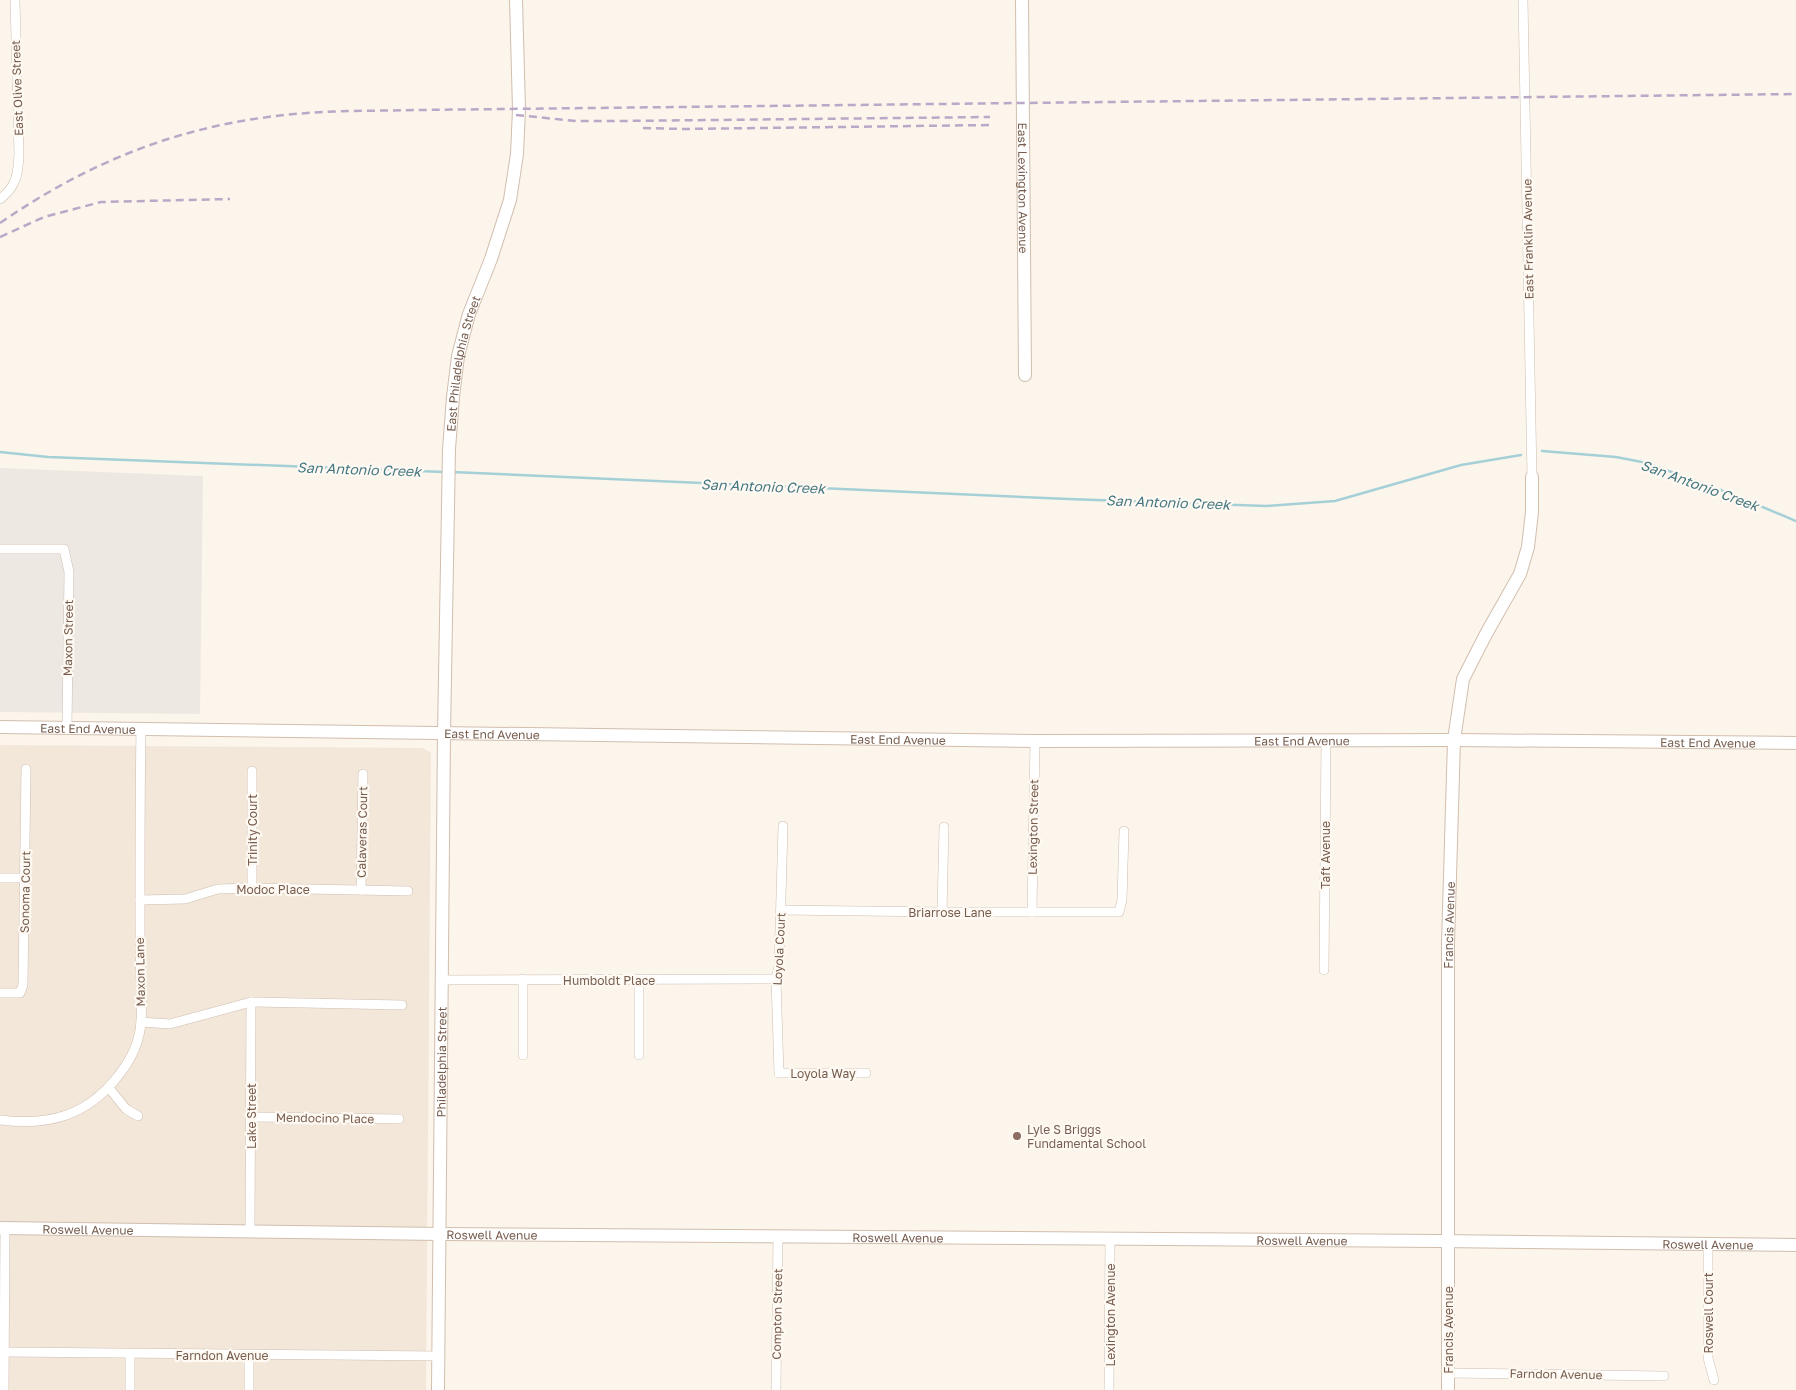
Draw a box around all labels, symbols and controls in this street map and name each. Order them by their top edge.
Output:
street label: East Olive Street [8,40,26,136]
street label: East Lexington Avenue [1015,122,1032,254]
street label: East Franklin Avenue [1519,179,1537,299]
street label: East Philadelphia Street [443,293,483,432]
water label: San Antonio Creek [1639,456,1763,515]
water label: San Antonio Creek [297,458,423,480]
water label: San Antonio Creek [701,475,827,497]
water label: San Antonio Creek [1106,491,1232,513]
street label: Maxon Street [60,599,76,676]
street label: East End Avenue [40,720,136,736]
street label: East End Avenue [444,726,540,742]
street label: East End Avenue [850,731,946,747]
street label: East End Avenue [1254,733,1350,748]
street label: East End Avenue [1660,734,1756,750]
street label: Lexington Street [1025,779,1041,875]
street label: Calaveras Court [354,786,370,878]
street label: Trinity Court [245,794,260,866]
street label: Taft Avenue [1318,821,1333,889]
street label: Sonoma Court [17,851,33,933]
street label: Francis Avenue [1441,881,1457,969]
street label: Modoc Place [236,882,310,897]
street label: Briarrose Lane [908,905,992,920]
street label: Loyola Court [770,912,788,986]
street label: Maxon Lane [132,937,148,1007]
street label: Humboldt Place [563,973,655,988]
street label: Philadelphia Street [433,1006,449,1117]
street label: Loyola Way [790,1066,856,1081]
street label: Lake Street [244,1083,259,1149]
street label: Mendocino Place [276,1110,374,1126]
place label: Lyle S Briggs Fundamental School [1027,1122,1146,1151]
marker: Lyle S Briggs Fundamental School [1011,1130,1023,1142]
street label: Roswell Avenue [42,1221,134,1237]
street label: Roswell Avenue [446,1227,538,1242]
street label: Roswell Avenue [852,1229,944,1245]
street label: Roswell Avenue [1256,1232,1348,1248]
street label: Roswell Avenue [1662,1236,1754,1252]
street label: Lexington Avenue [1103,1264,1118,1366]
street label: Compton Street [769,1268,785,1360]
street label: Roswell Court [1701,1272,1716,1354]
street label: Francis Avenue [1441,1286,1456,1374]
street label: Farndon Avenue [175,1348,269,1363]
street label: Farndon Avenue [1509,1366,1603,1382]

